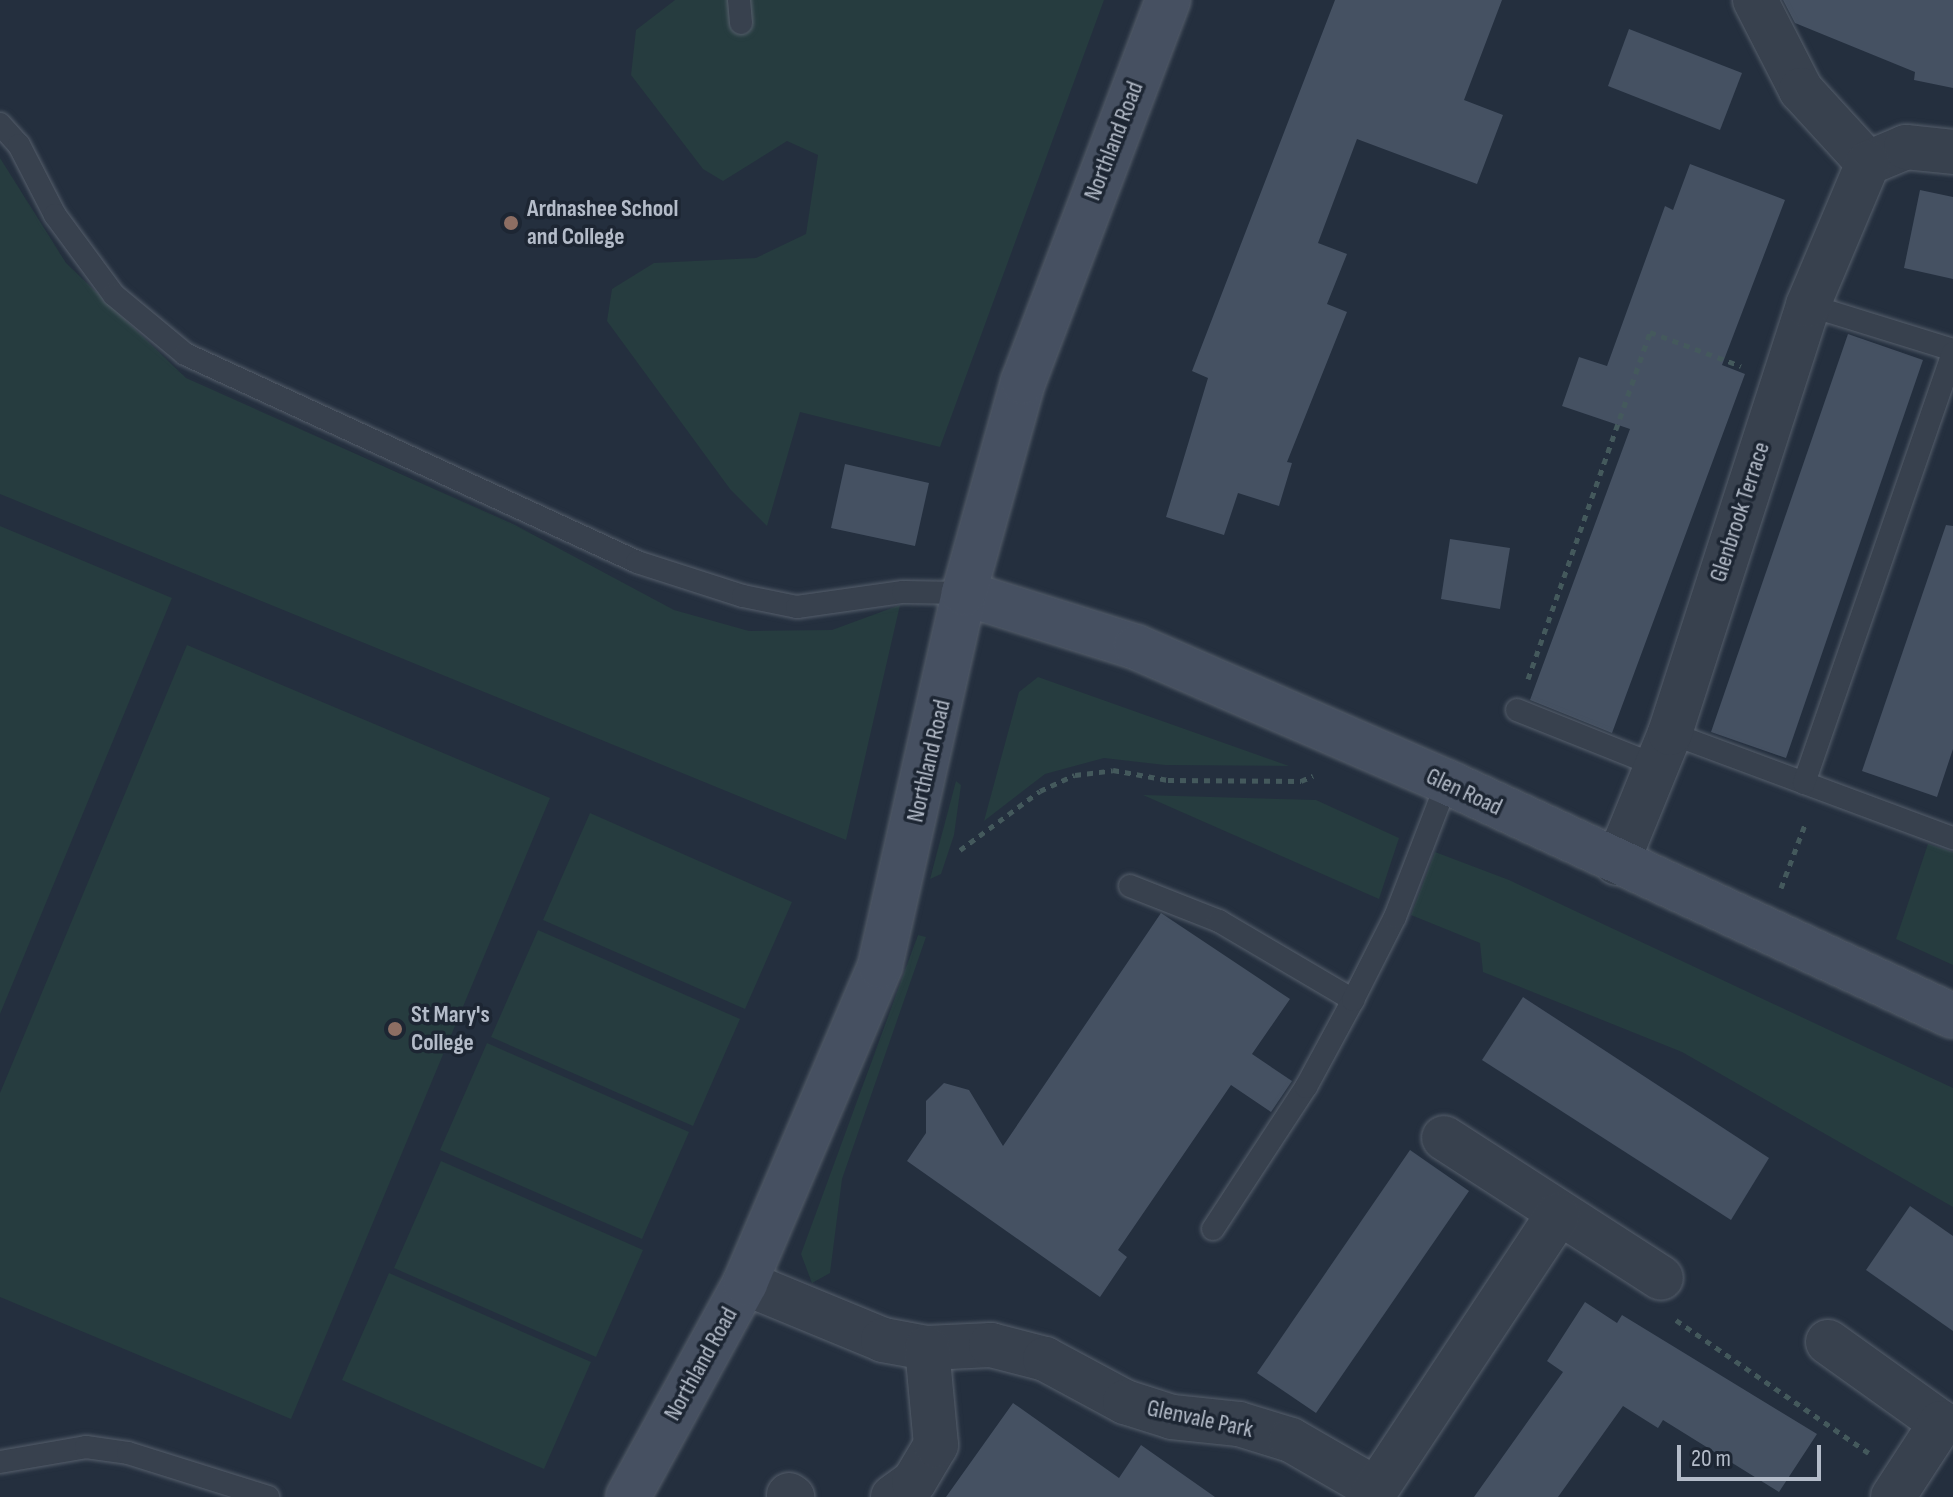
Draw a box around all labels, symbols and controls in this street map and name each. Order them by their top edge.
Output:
street label: Northland Road [1078,78,1150,204]
place label: Ardnashee School and College [527,195,678,251]
marker: Ardnashee School and College [502,214,520,232]
street label: Glenbrook Terrace [1704,438,1776,586]
street label: Northland Road [901,697,957,825]
street label: Glen Road [1422,762,1506,822]
place label: St Mary's College [411,1001,490,1057]
marker: St Mary's College [386,1020,404,1038]
street label: Northland Road [658,1302,744,1426]
street label: Glenvale Park [1144,1394,1256,1444]
scale bar [1681,1429,1825,1479]
text: 20 m [1691,1444,1731,1473]

